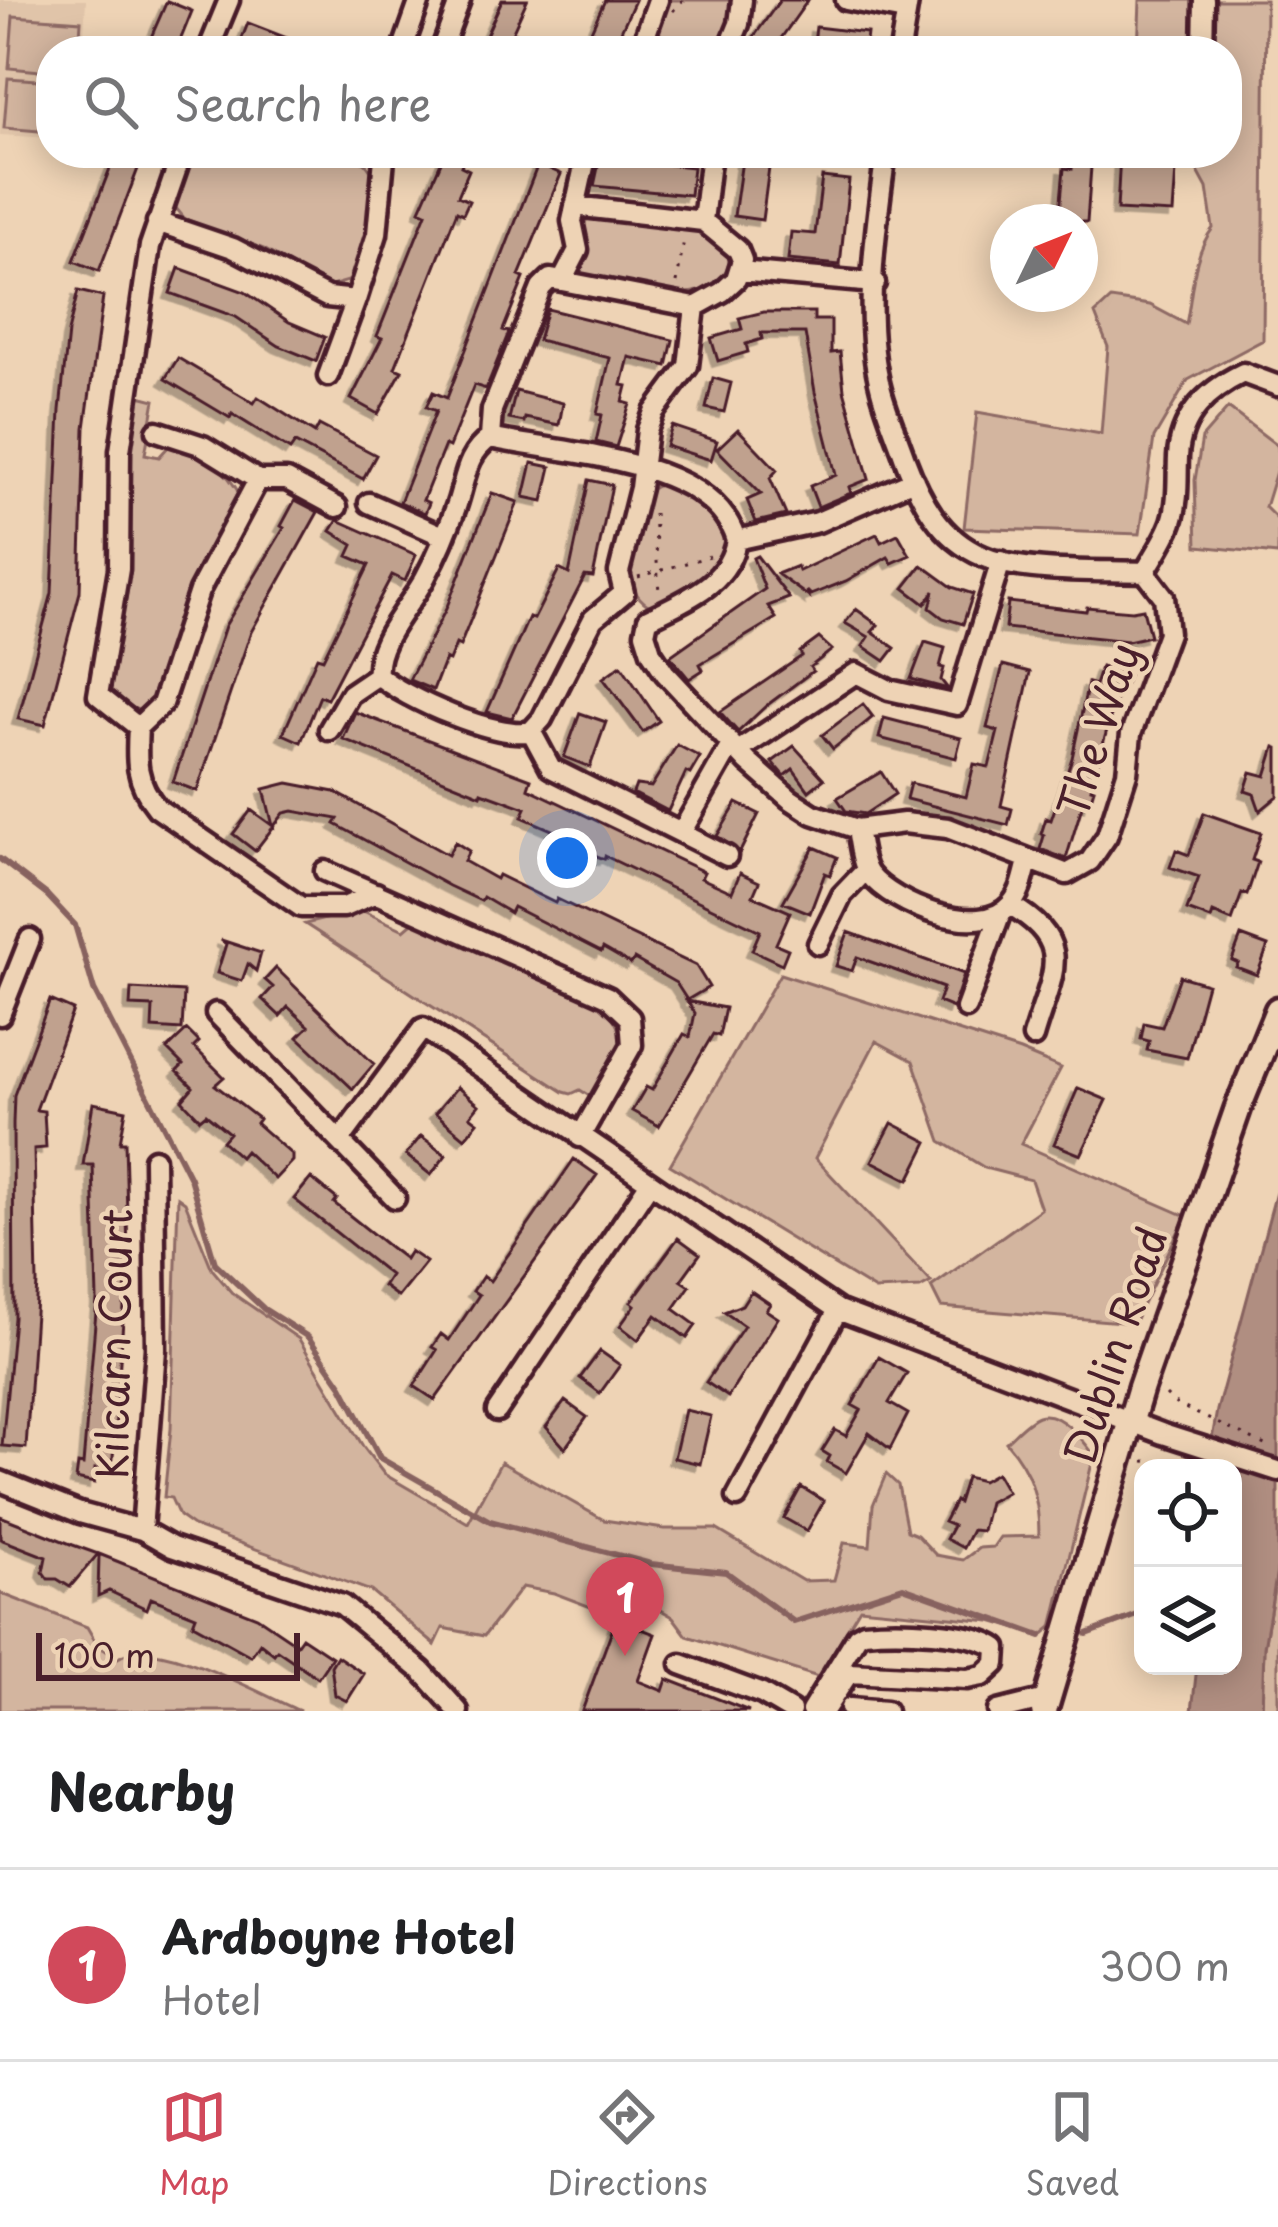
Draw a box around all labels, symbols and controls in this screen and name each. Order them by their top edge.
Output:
search box [36,36,1242,168]
text: Search here [174,68,431,136]
icon: search [78,69,144,135]
north arrow [990,204,1098,312]
street label: The Way [1039,634,1154,825]
your location [537,828,597,888]
street label: Kilcarn Court [79,1208,146,1480]
street label: Dublin Road [1046,1218,1182,1472]
map controls [1134,1459,1242,1675]
button: locate [1134,1459,1242,1567]
pin: 1 [586,1557,664,1656]
button: layers [1134,1567,1242,1675]
scale bar [36,1627,300,1680]
text: 100 m [54,1629,155,1679]
text: Nearby [48,1751,235,1828]
text: Ardboyne Hotel [162,1901,515,1969]
text: 1 [78,1935,96,1994]
text: 300 m [1099,1935,1230,1994]
text: Hotel [162,1969,261,2028]
tab: Map [159,2084,229,2206]
tab: Directions [547,2084,708,2206]
tab: Saved [1025,2084,1119,2206]

